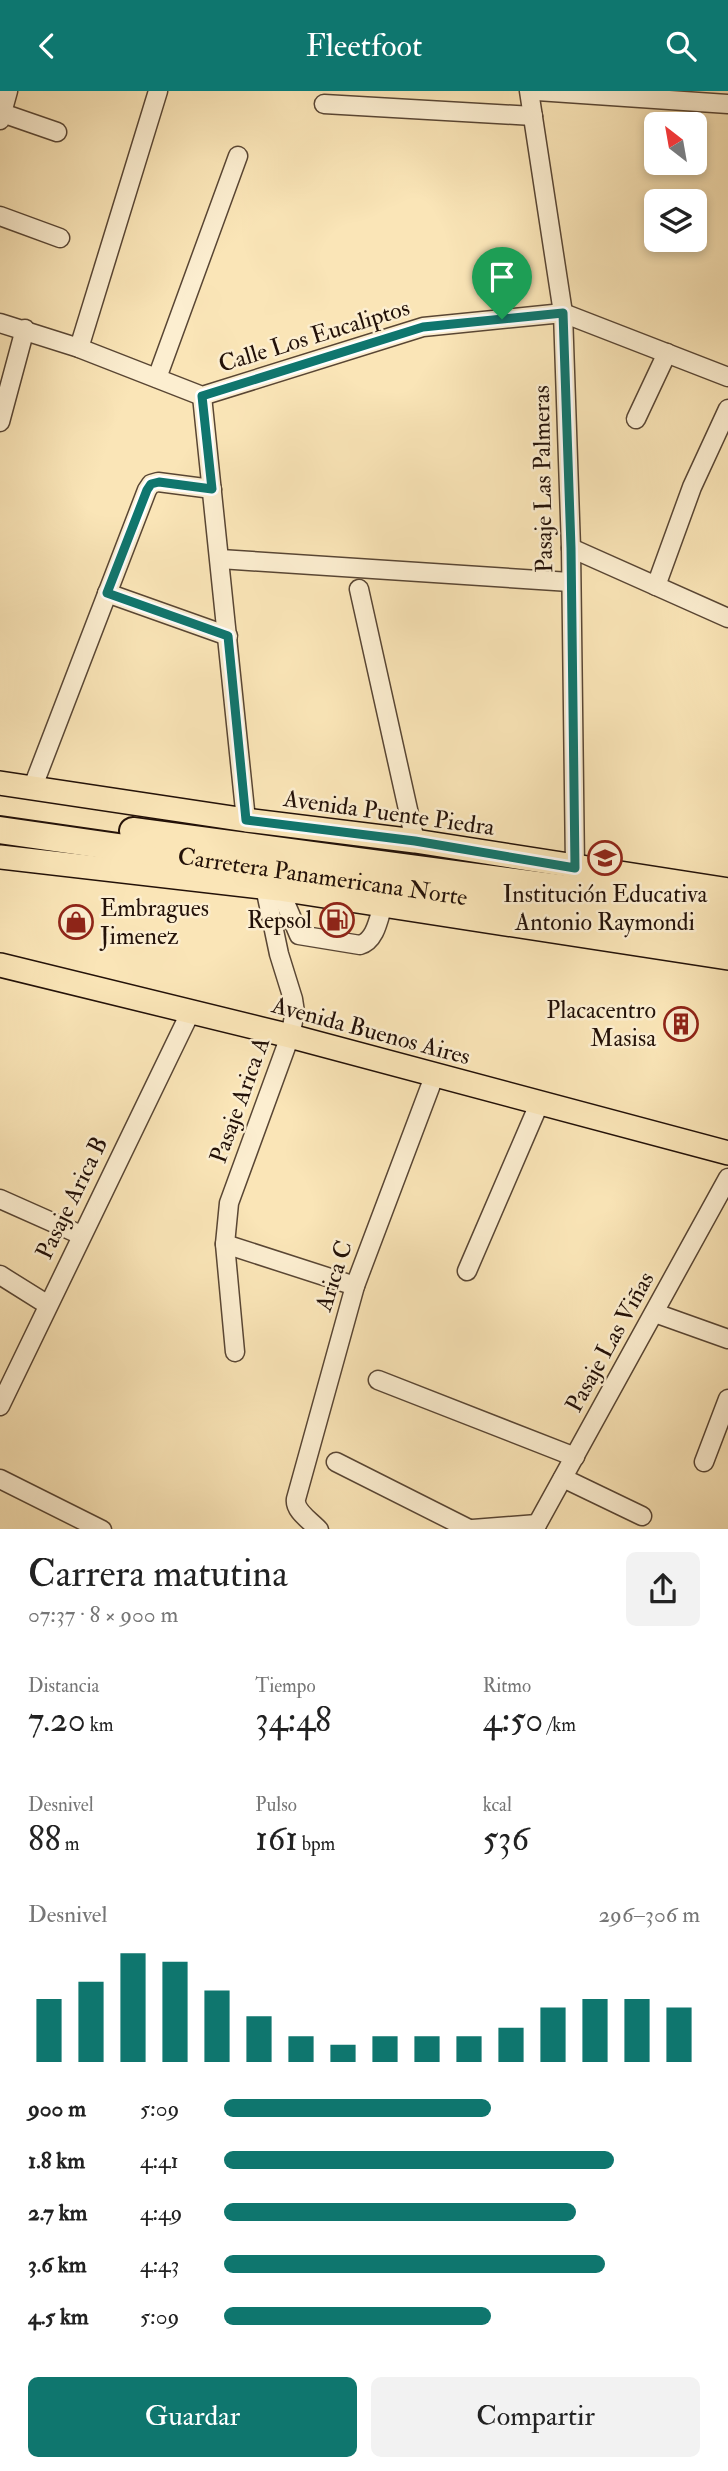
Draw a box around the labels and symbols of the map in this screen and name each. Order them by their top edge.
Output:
north arrow [644,112,707,175]
pin [472,247,532,319]
street label: Calle Los Eucaliptos [215,292,413,380]
street label: Pasaje Las Palmeras [526,385,560,573]
street label: Avenida Puente Piedra [281,783,498,843]
school or university icon: Institución Educativa Antonio Raymondi [586,839,624,877]
street label: Carretera Panamericana Norte [176,840,470,913]
place label: Institución Educativa Antonio Raymondi [503,879,708,938]
place label: Embragues Jimenez [99,893,209,952]
fuel station icon: Repsol [318,901,356,939]
shop icon: Embragues Jimenez [57,903,95,941]
place label: Repsol [247,905,312,936]
street label: Avenida Buenos Aires [267,989,474,1072]
place label: Placacentro Masisa [546,995,657,1054]
building icon: Placacentro Masisa [662,1005,700,1043]
street label: Pasaje Arica A [203,1033,277,1167]
street label: Pasaje Arica B [29,1131,115,1265]
street label: Arica C [308,1237,360,1316]
street label: Pasaje Las Viñas [559,1266,661,1418]

